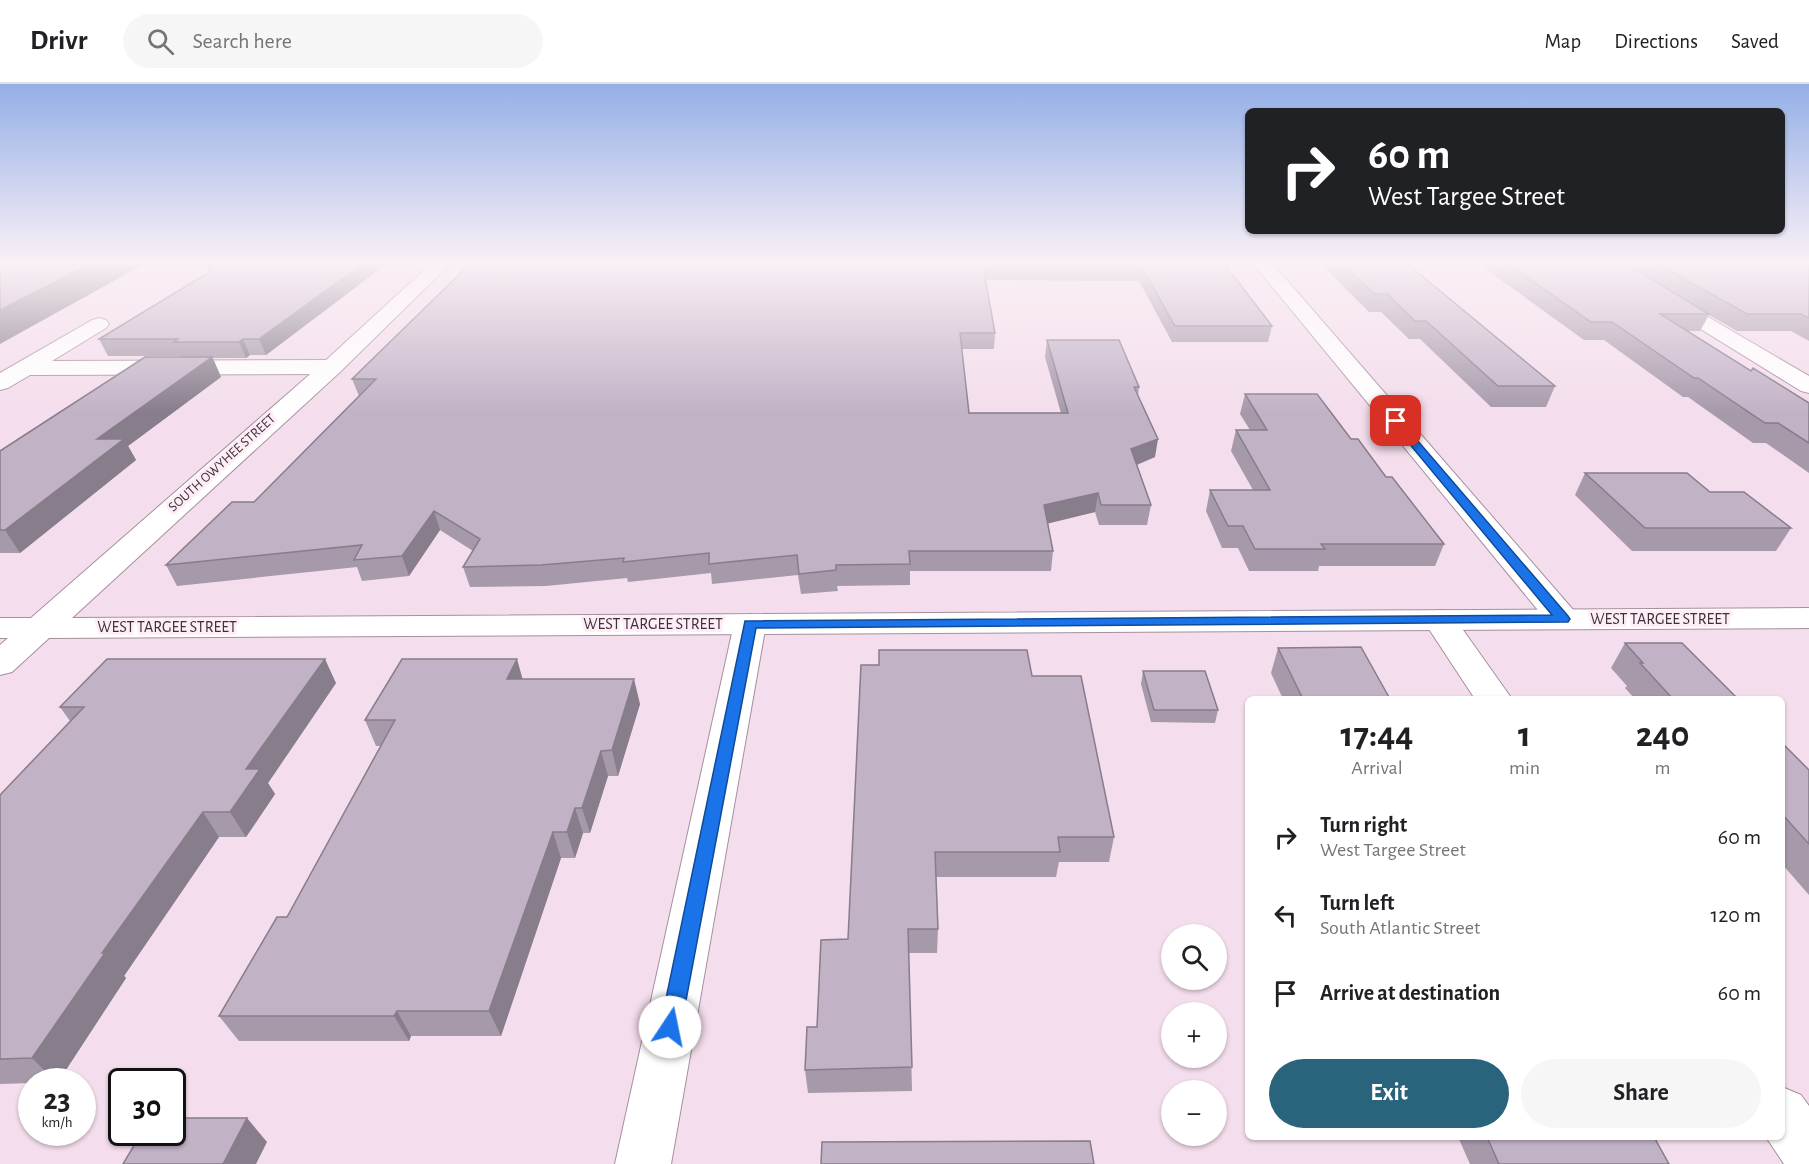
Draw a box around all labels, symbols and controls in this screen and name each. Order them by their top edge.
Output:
search box [123,14,543,68]
icon: search [144,25,177,58]
text: Drivr [30,27,87,55]
text: Search here [192,30,292,52]
text: Map [1545,31,1581,52]
text: Directions [1614,31,1698,52]
text: Saved [1731,31,1779,52]
icon: right [1269,132,1347,210]
text: 60 m [1368,134,1450,176]
text: West Targee Street [1368,183,1565,210]
pin [1370,395,1421,446]
icon: arrive [1379,404,1412,437]
street label: SOUTH OWYHEE STREET [166,411,278,514]
street label: WEST TARGEE STREET [1590,611,1730,627]
street label: WEST TARGEE STREET [583,616,723,632]
street label: WEST TARGEE STREET [97,619,237,635]
text: 17:44 [1341,717,1413,753]
text: 1 [1518,717,1531,753]
text: 240 [1636,717,1689,753]
text: Arrival [1351,758,1403,778]
text: min [1509,758,1540,778]
text: m [1655,758,1671,778]
text: Turn right [1320,814,1407,836]
icon: right [1269,821,1302,854]
text: 60 m [1718,826,1761,848]
text: West Targee Street [1320,840,1466,860]
text: Turn left [1320,892,1394,914]
icon: left [1269,899,1302,932]
text: 120 m [1711,904,1761,926]
text: South Atlantic Street [1320,918,1480,938]
map controls [1161,924,1227,1146]
button: search [1161,924,1227,990]
icon: arrive [1269,977,1302,1010]
text: Arrive at destination [1320,982,1500,1004]
text: 60 m [1718,982,1761,1004]
position arrow [638,995,702,1059]
button: + [1161,1002,1227,1068]
button: Exit [1269,1059,1509,1128]
button: Share [1521,1059,1761,1128]
speed limit sign: 30 [108,1068,186,1146]
button: − [1161,1080,1227,1146]
text: 23 [43,1085,71,1115]
text: km/h [42,1115,72,1130]

